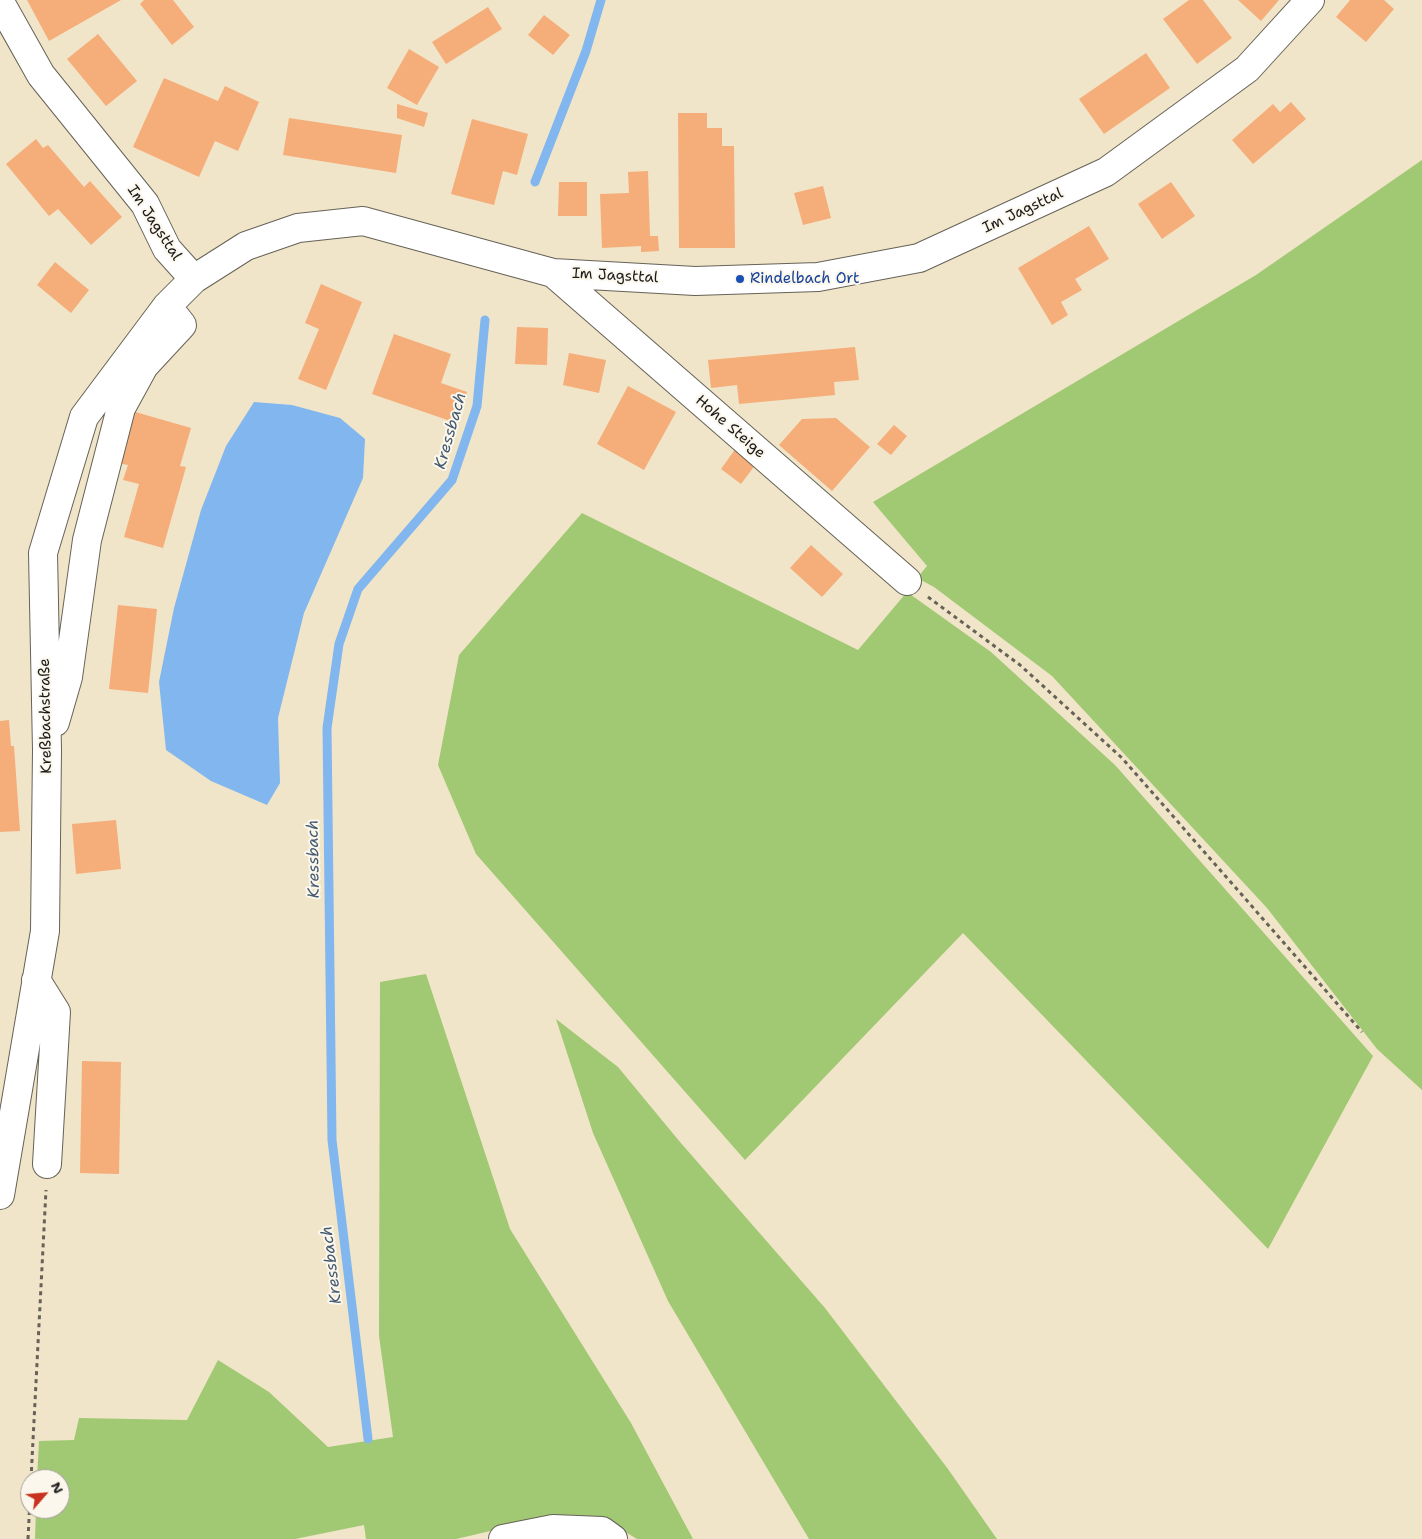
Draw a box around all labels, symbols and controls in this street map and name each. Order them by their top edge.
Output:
street label: Im Jagsttal [123,182,185,264]
street label: Im Jagsttal [980,185,1066,237]
street label: Im Jagsttal [571,265,659,287]
place label: Rindelbach Ort [750,270,860,288]
marker: Rindelbach Ort [734,273,746,285]
water label: Kressbach [431,391,471,471]
street label: Hohe Steige [691,392,769,462]
street label: Kreßbachstraße [36,658,56,774]
water label: Kressbach [304,820,324,898]
water label: Kressbach [318,1225,346,1305]
north arrow [20,1469,70,1519]
text: N [47,1479,68,1497]

